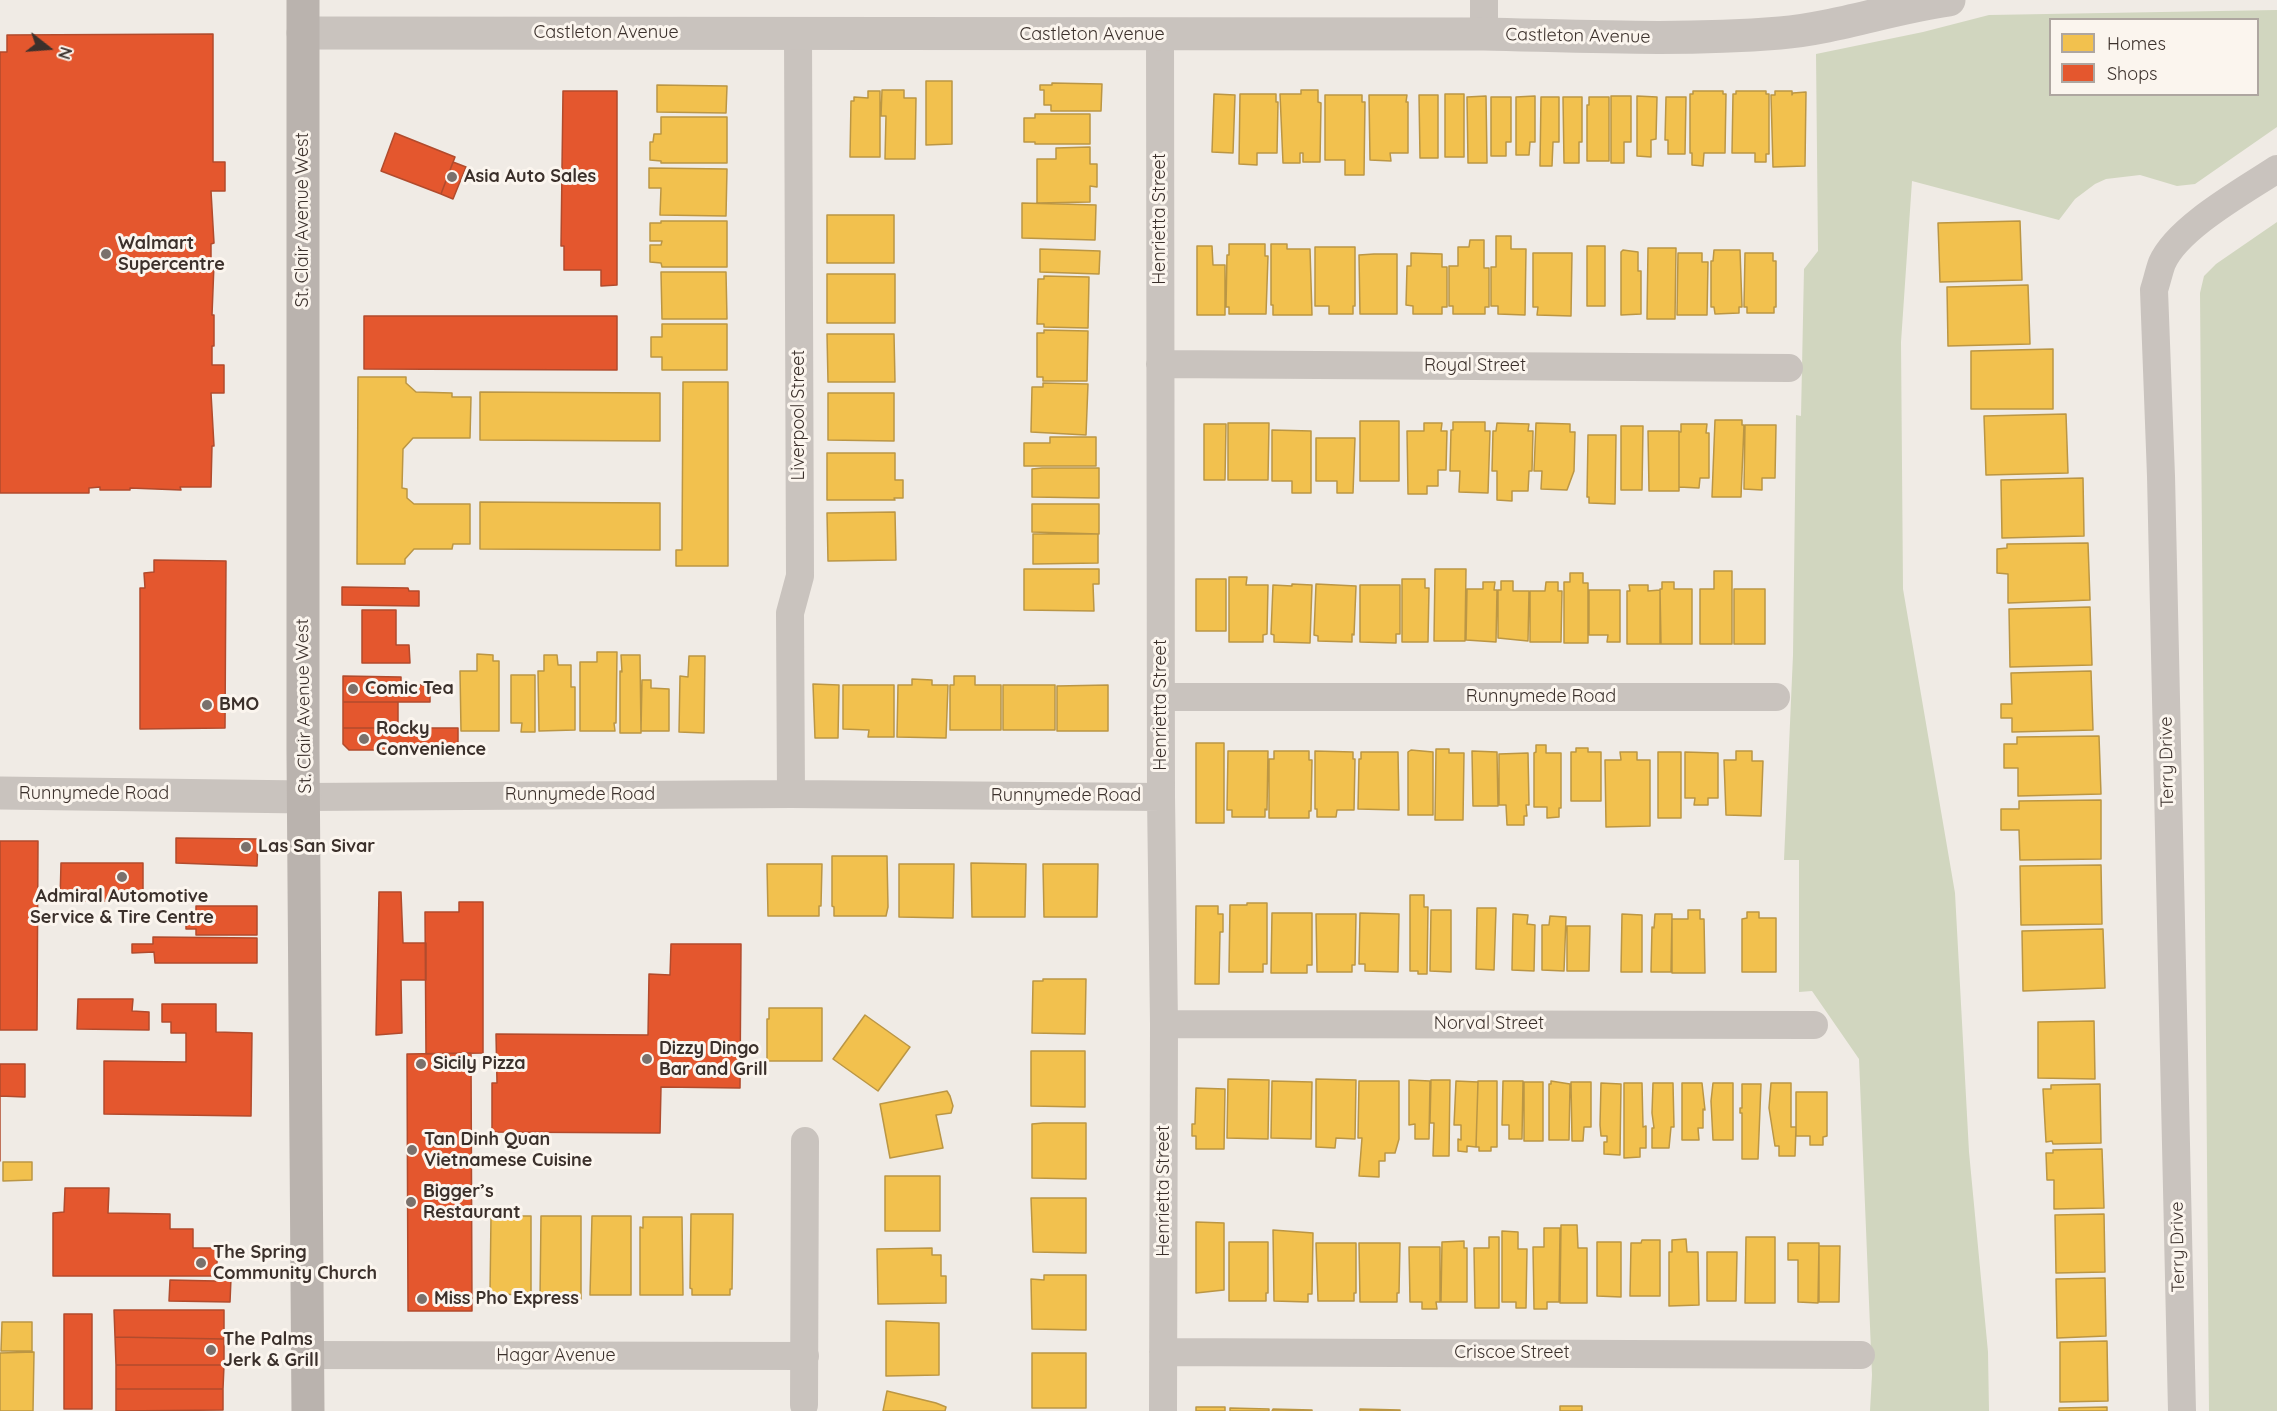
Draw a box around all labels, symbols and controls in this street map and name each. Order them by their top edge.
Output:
north arrow [18,18,78,78]
legend [2049,18,2259,96]
street label: Castleton Avenue [533,22,679,44]
street label: Castleton Avenue [1019,24,1165,46]
street label: Castleton Avenue [1505,24,1651,48]
text: Homes [2107,32,2166,55]
text: N [54,45,76,62]
text: Shops [2107,62,2158,85]
street label: St. Clair Avenue West [292,132,314,308]
street label: Henrietta Street [1149,153,1171,285]
place label: Asia Auto Sales [464,166,596,188]
marker: Asia Auto Sales [445,170,459,184]
place label: Walmart Supercentre [118,233,225,276]
marker: Walmart Supercentre [99,247,113,261]
street label: Liverpool Street [788,350,810,480]
street label: Royal Street [1424,355,1526,377]
street label: St. Clair Avenue West [292,618,316,794]
street label: Henrietta Street [1150,639,1172,771]
place label: Comic Tea [365,678,454,700]
marker: Comic Tea [346,682,360,696]
street label: Runnymede Road [1466,686,1616,708]
place label: BMO [219,694,259,716]
marker: BMO [200,698,214,712]
street label: Terry Drive [2155,716,2179,808]
place label: Rocky Convenience [376,718,486,760]
marker: Rocky Convenience [357,732,371,746]
street label: Runnymede Road [19,783,169,805]
street label: Runnymede Road [505,784,655,806]
street label: Runnymede Road [991,785,1141,807]
place label: Las San Sivar [258,836,375,858]
marker: Las San Sivar [239,840,253,854]
marker: Admiral Automotive Service & Tire Centre [115,870,129,884]
place label: Admiral Automotive Service & Tire Centre [30,886,214,928]
street label: Norval Street [1434,1013,1544,1035]
place label: Dizzy Dingo Bar and Grill [659,1038,768,1080]
marker: Dizzy Dingo Bar and Grill [640,1052,654,1066]
place label: Sicily Pizza [433,1053,526,1075]
marker: Sicily Pizza [414,1057,428,1071]
street label: Henrietta Street [1153,1125,1175,1257]
place label: Tan Dinh Quan Vietnamese Cuisine [424,1129,592,1172]
marker: Tan Dinh Quan Vietnamese Cuisine [405,1143,419,1157]
place label: Bigger’s Restaurant [423,1181,521,1224]
marker: Bigger’s Restaurant [404,1195,418,1209]
street label: Terry Drive [2166,1201,2190,1293]
place label: The Spring Community Church [213,1242,377,1284]
marker: The Spring Community Church [194,1256,208,1270]
place label: Miss Pho Express [434,1288,579,1310]
marker: Miss Pho Express [415,1292,429,1306]
place label: The Palms Jerk & Grill [223,1329,319,1372]
street label: Criscoe Street [1454,1342,1570,1364]
marker: The Palms Jerk & Grill [204,1343,218,1357]
street label: Hagar Avenue [496,1345,616,1367]

